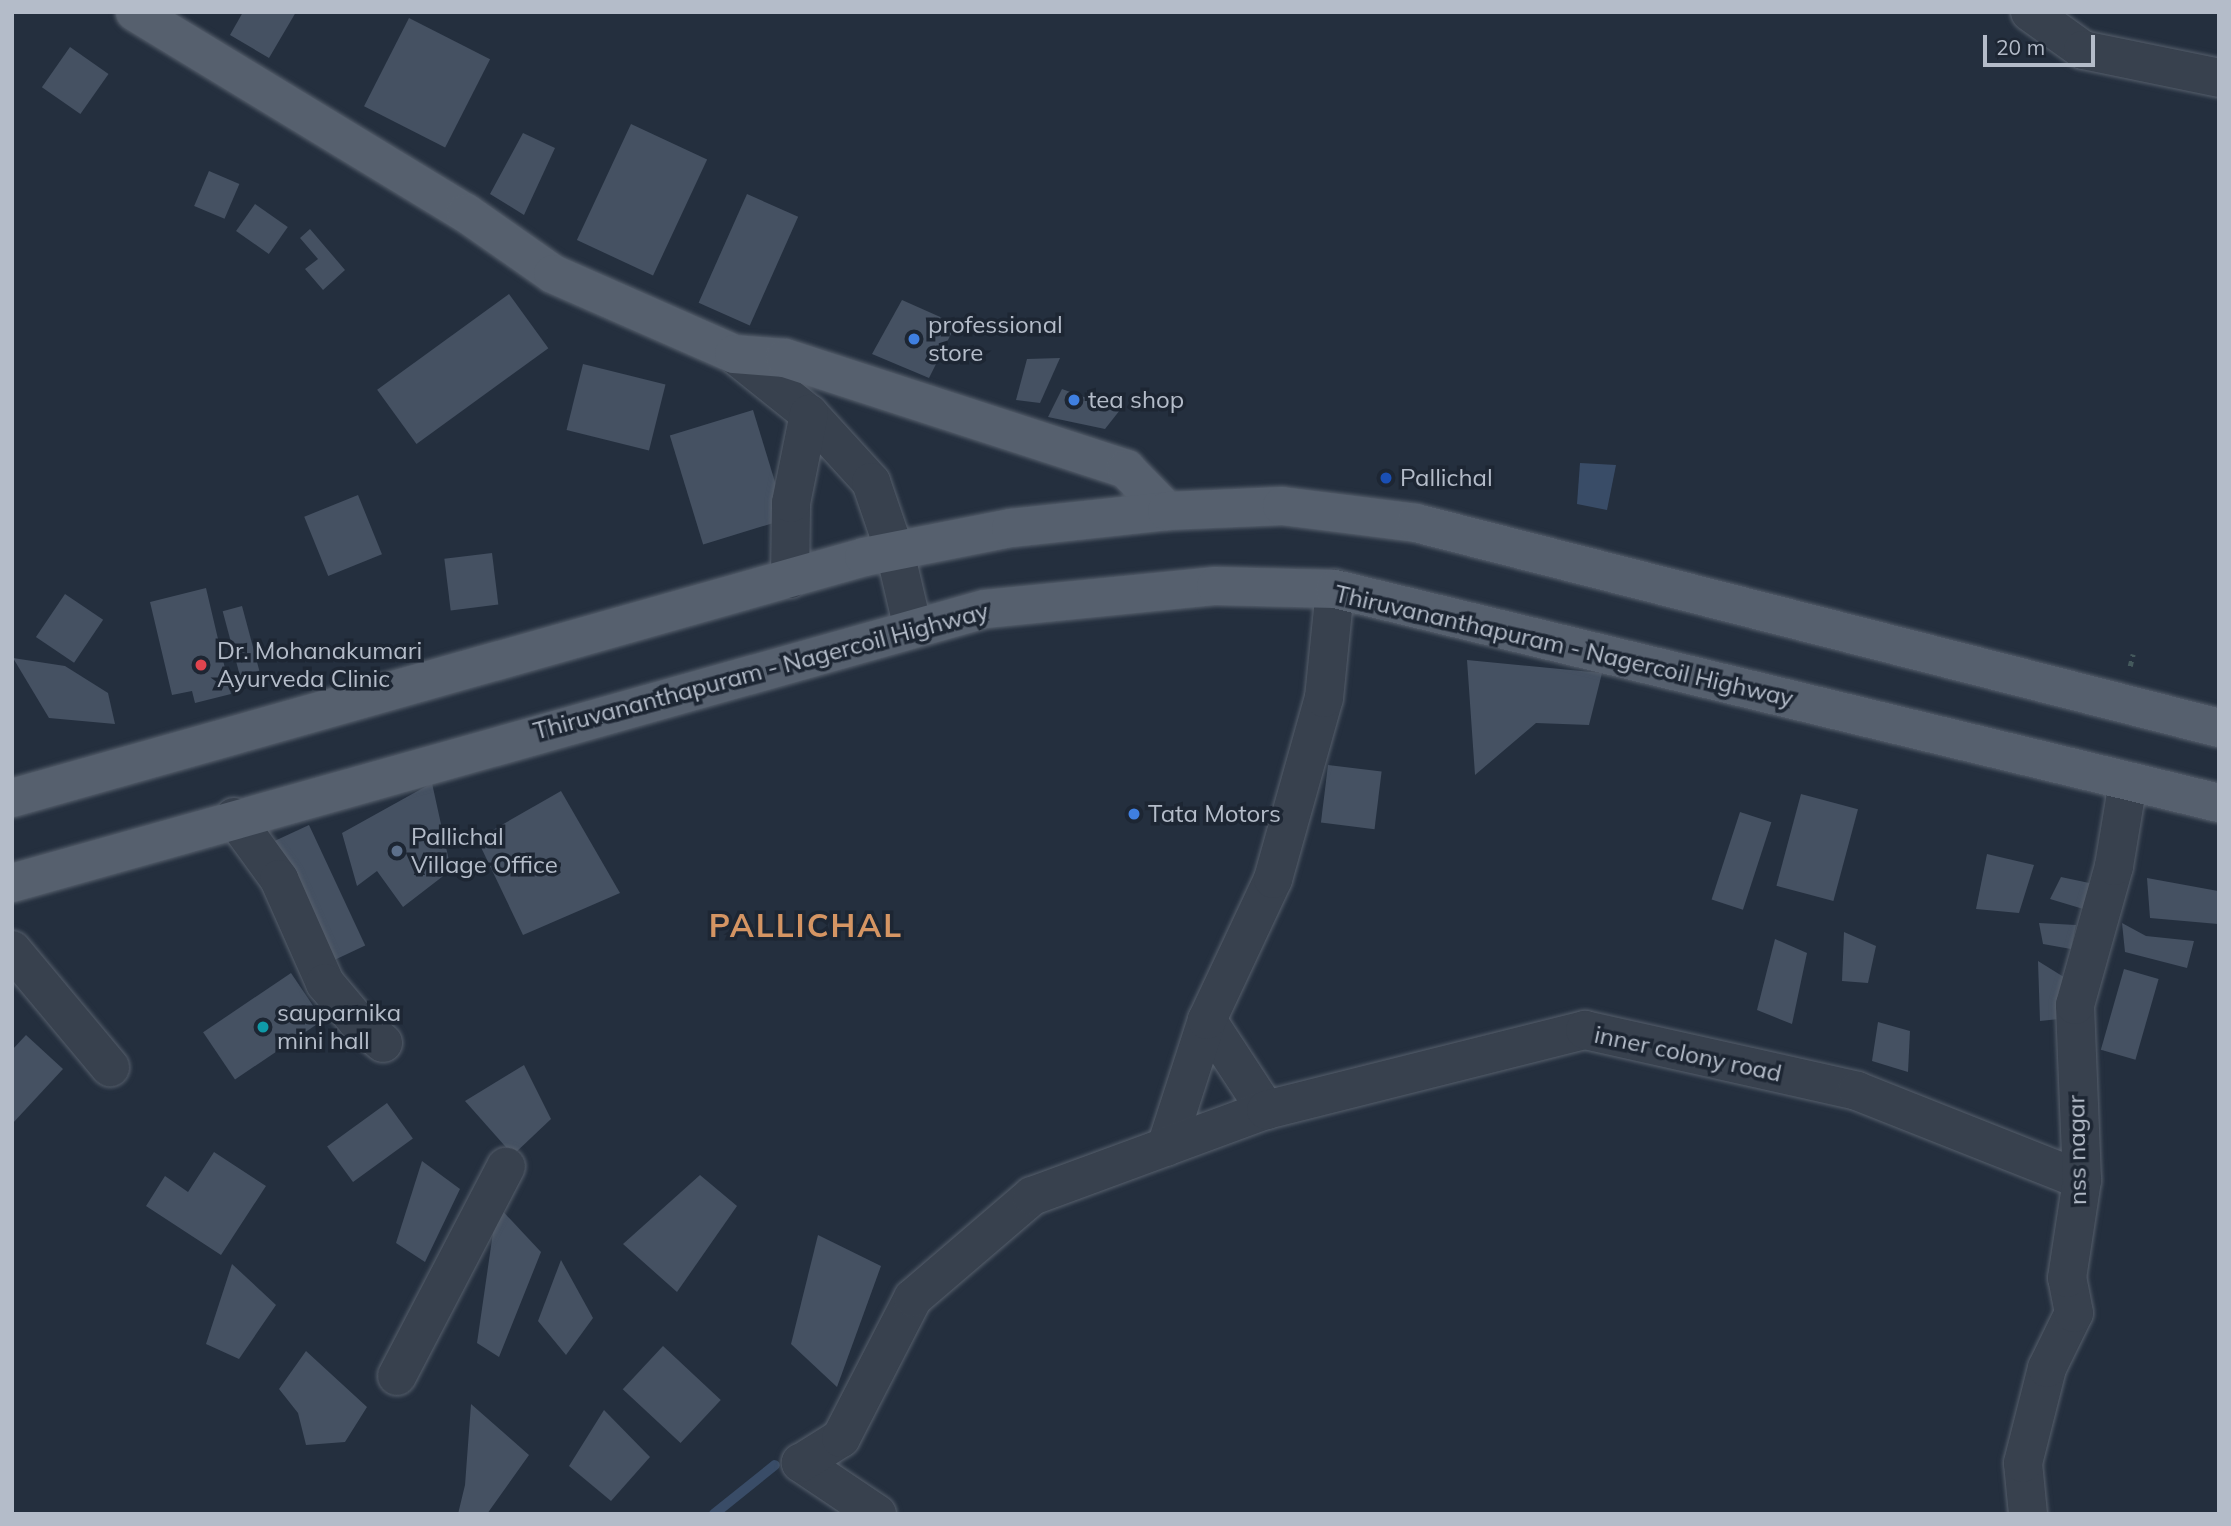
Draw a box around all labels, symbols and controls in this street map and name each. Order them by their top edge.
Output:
scale bar [1986,21,2098,65]
text: 20 m [1996,34,2045,60]
place label: professional store [928,311,1063,367]
marker: professional store [906,331,922,347]
place label: tea shop [1088,386,1184,414]
marker: tea shop [1066,392,1082,408]
place label: Pallichal [1400,464,1493,492]
marker: Pallichal [1378,470,1394,486]
street label: Thiruvananthapuram - Nagercoil Highway [1332,579,1796,713]
street label: Thiruvananthapuram - Nagercoil Highway [530,596,992,746]
place label: Dr. Mohanakumari Ayurveda Clinic [217,637,422,693]
marker: Dr. Mohanakumari Ayurveda Clinic [191,655,211,675]
place label: Tata Motors [1148,800,1281,828]
marker: Tata Motors [1126,806,1142,822]
place label: Pallichal Village Office [411,823,558,879]
marker: Pallichal Village Office [389,843,405,859]
district label: PALLICHAL [710,906,902,944]
place label: sauparnika mini hall [277,999,401,1055]
marker: sauparnika mini hall [255,1019,271,1035]
street label: inner colony road [1592,1020,1784,1088]
street label: nss nagar [2062,1095,2092,1205]

